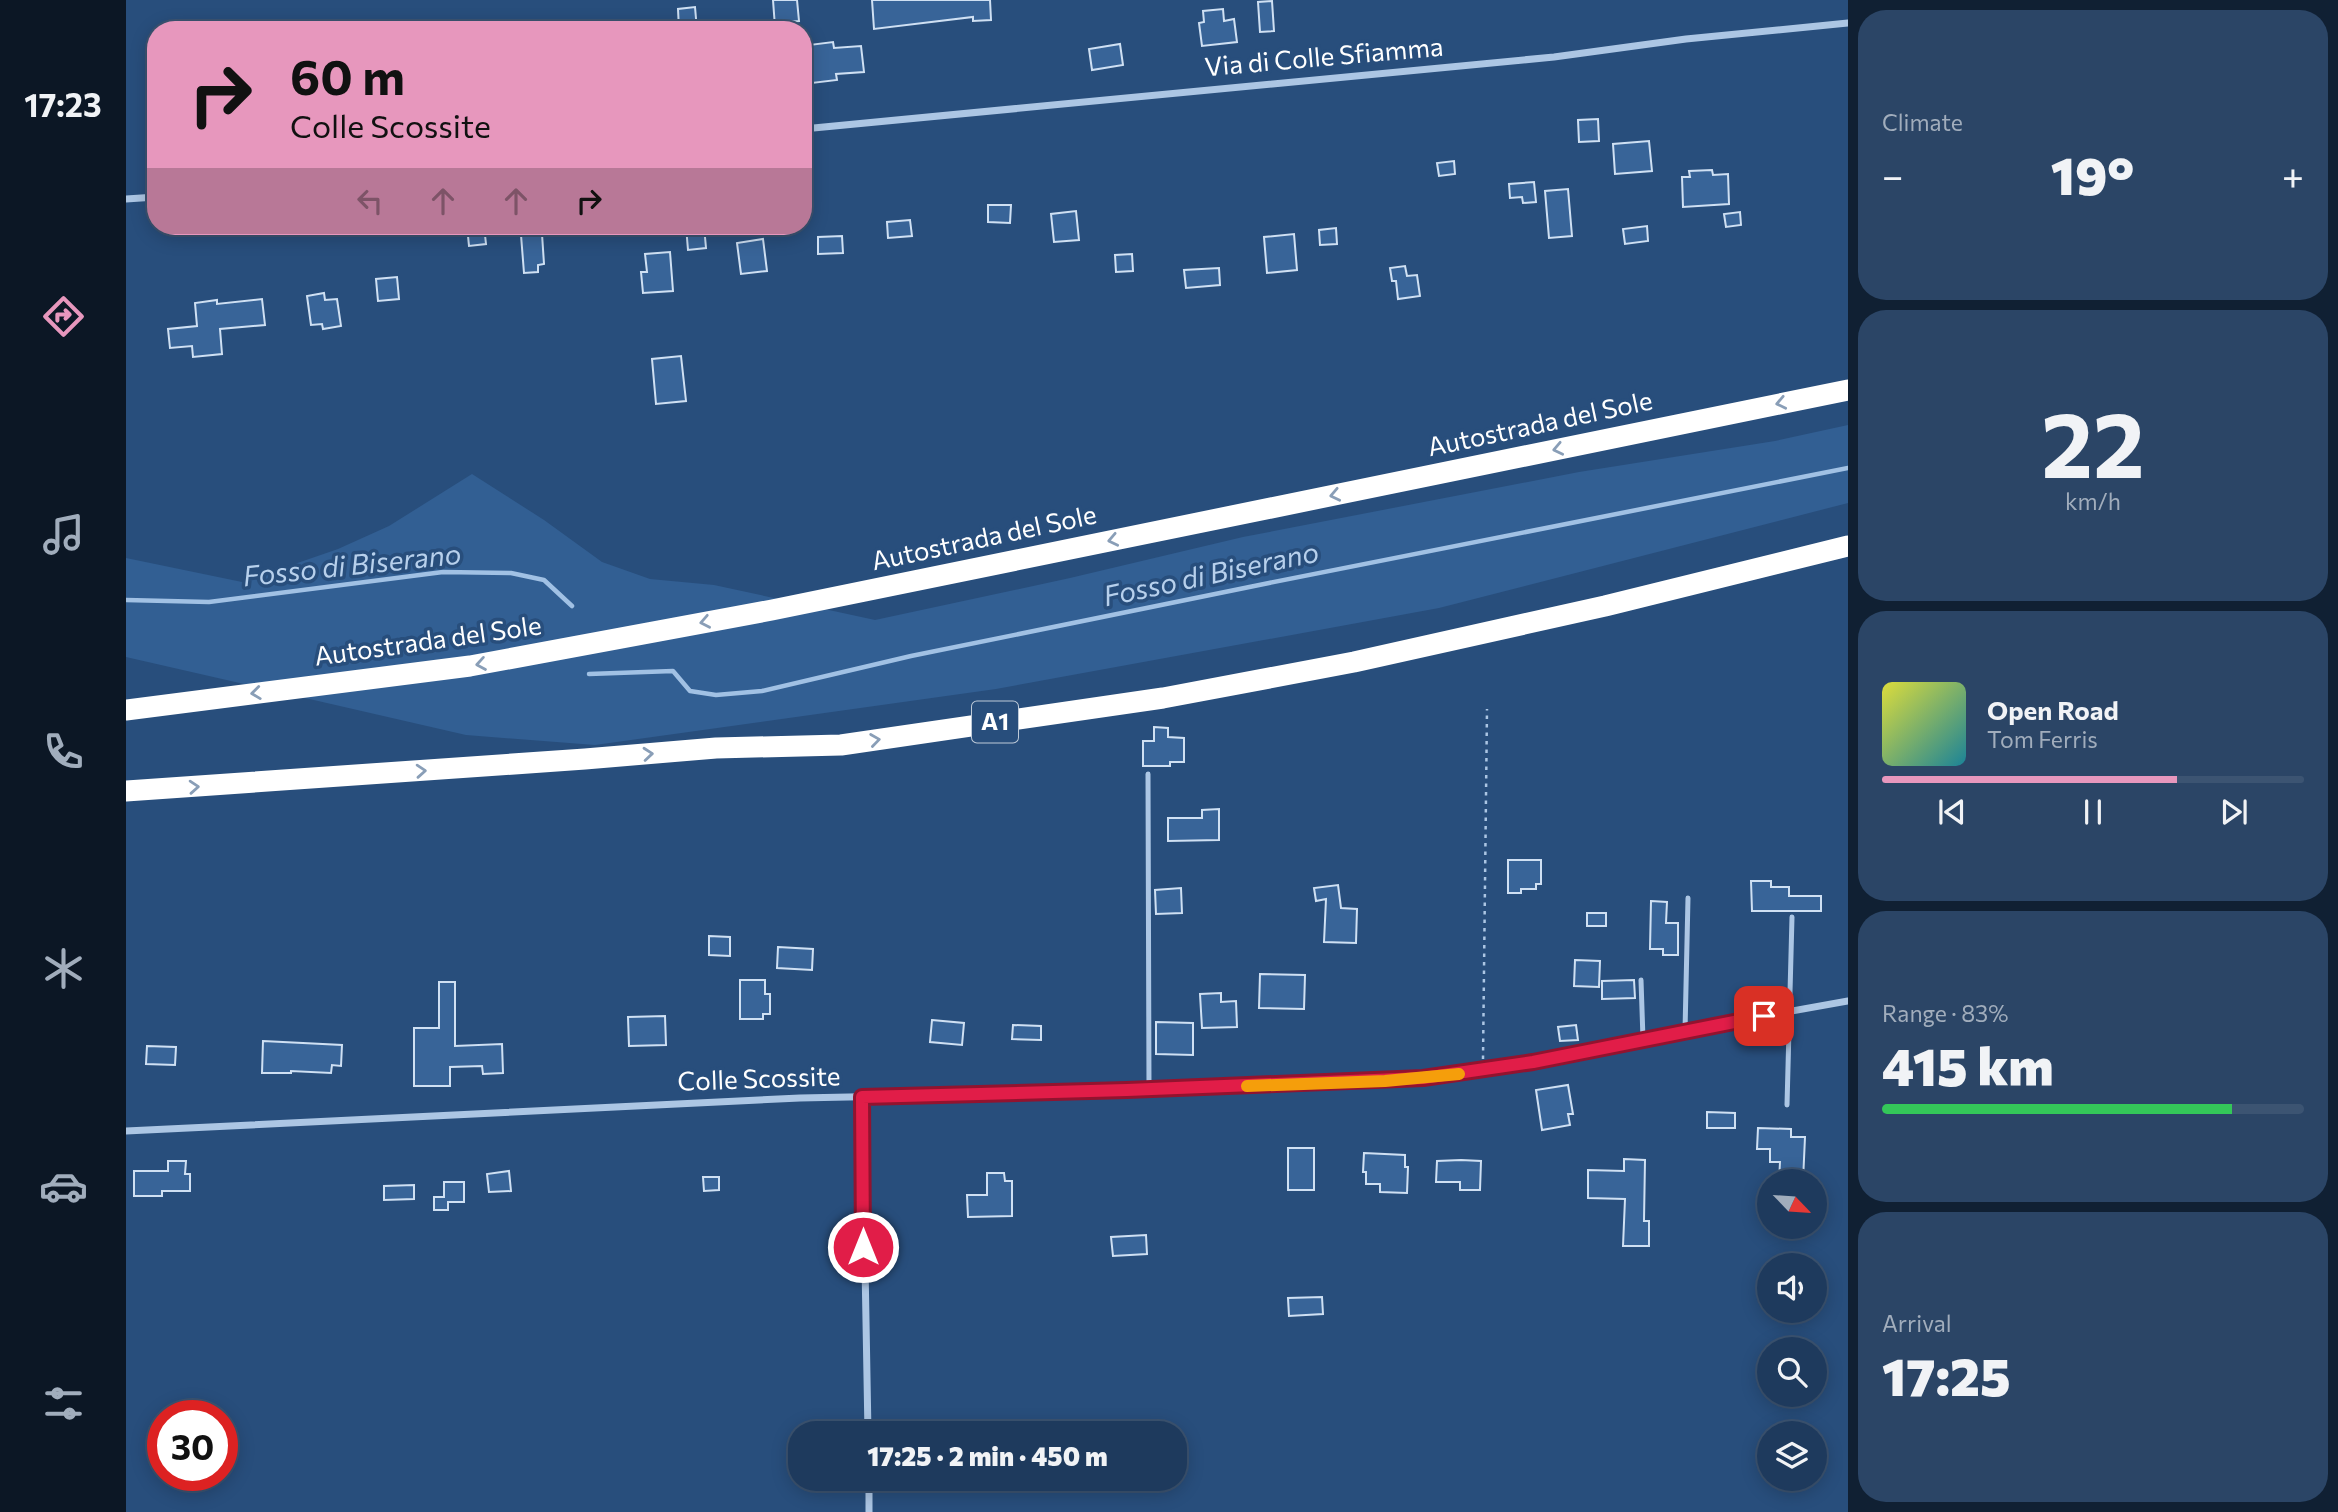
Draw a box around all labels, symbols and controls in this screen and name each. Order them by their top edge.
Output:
street label: Via di Colle Sfiamma [1203,30,1445,81]
text: 60 m [290,45,405,105]
icon: right [175,49,266,140]
text: 17:23 [24,84,102,124]
text: Colle Scossite [290,105,491,145]
text: Climate [1882,108,1963,136]
text: 19° [2051,142,2134,206]
text: − [1882,151,1904,198]
text: + [2282,151,2304,198]
icon: left [351,182,389,220]
icon: ahead [424,182,462,220]
icon: ahead [497,182,535,220]
icon: right [570,182,608,220]
icon: directions [39,292,88,341]
street label: Autostrada del Sole [1424,384,1655,462]
text: 22 [2041,385,2145,497]
one-way arrow [1775,395,1787,410]
one-way arrow [1552,440,1564,455]
one-way arrow [1329,486,1341,501]
text: km/h [2065,487,2121,515]
street label: Autostrada del Sole [868,498,1099,576]
icon: music [39,510,88,559]
one-way arrow [1107,532,1119,547]
water label: Fosso di Biserano [1100,534,1322,612]
water label: Fosso di Biserano [241,536,463,592]
street label: Autostrada del Sole [312,608,543,671]
one-way arrow [699,614,711,629]
one-way arrow [475,656,487,671]
one-way arrow [250,686,261,701]
text: Open Road [1987,694,2119,725]
road number: A1 [972,702,1018,742]
text: Tom Ferris [1987,725,2098,753]
icon: phone [39,727,88,776]
one-way arrow [869,733,881,748]
one-way arrow [642,746,654,761]
one-way arrow [416,764,427,779]
one-way arrow [189,780,200,795]
icon: previous [1933,793,1971,831]
icon: pause [2074,793,2112,831]
icon: next [2215,793,2253,831]
icon: climate [39,944,88,993]
pin [1734,986,1794,1046]
icon: arrive [1745,997,1783,1035]
text: Range · 83% [1882,999,2008,1027]
text: 415 km [1882,1033,2054,1097]
street label: Colle Scossite [677,1059,841,1096]
icon: car [39,1162,88,1211]
north arrow [1757,1169,1827,1239]
map controls [1757,1169,1827,1491]
position arrow [826,1210,900,1284]
button: sound [1757,1253,1827,1323]
text: Arrival [1882,1309,1952,1337]
button: search [1757,1337,1827,1407]
text: 17:25 [1882,1343,2011,1407]
icon: filters [39,1379,88,1428]
speed limit sign: 30 [147,1400,238,1491]
button: layers [1757,1421,1827,1491]
text: 17:25 · 2 min · 450 m [867,1440,1108,1471]

